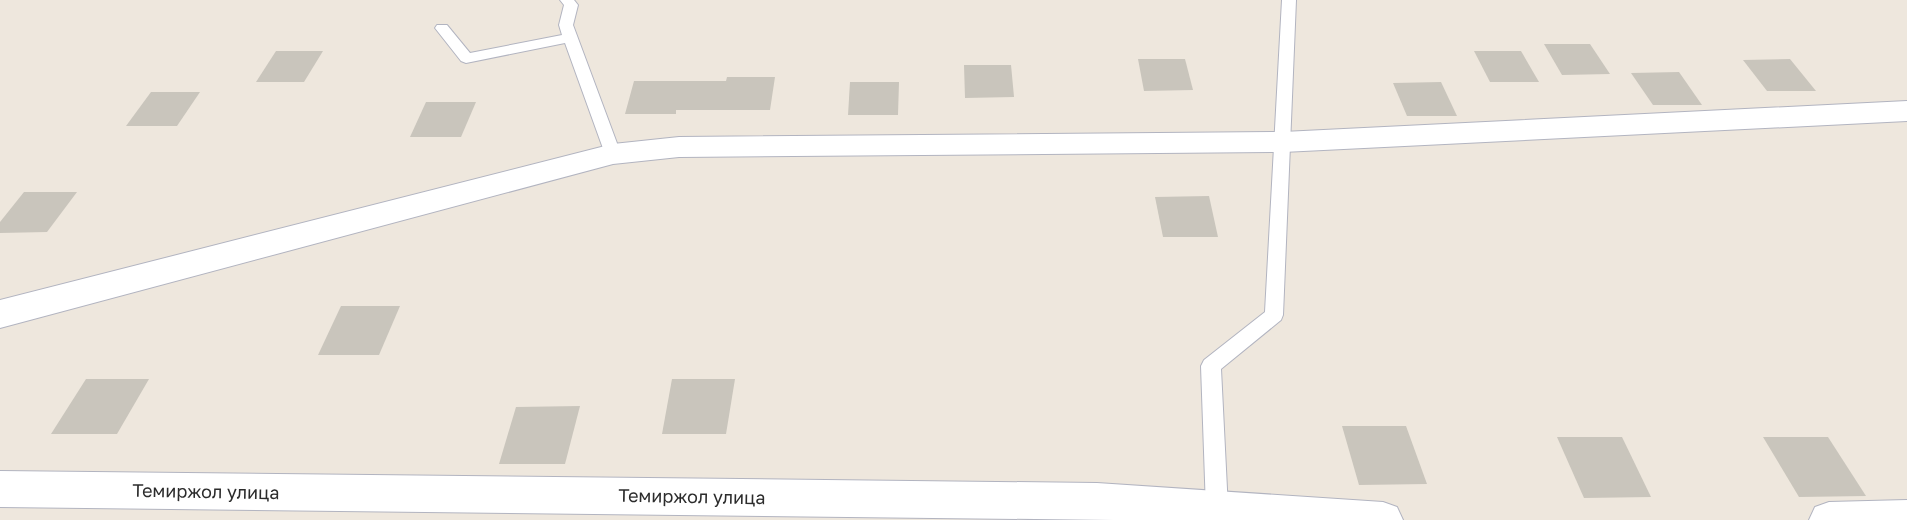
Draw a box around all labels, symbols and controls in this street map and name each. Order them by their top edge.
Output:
street label: Темиржол улица [132,479,280,503]
street label: Темиржол улица [618,484,766,508]

